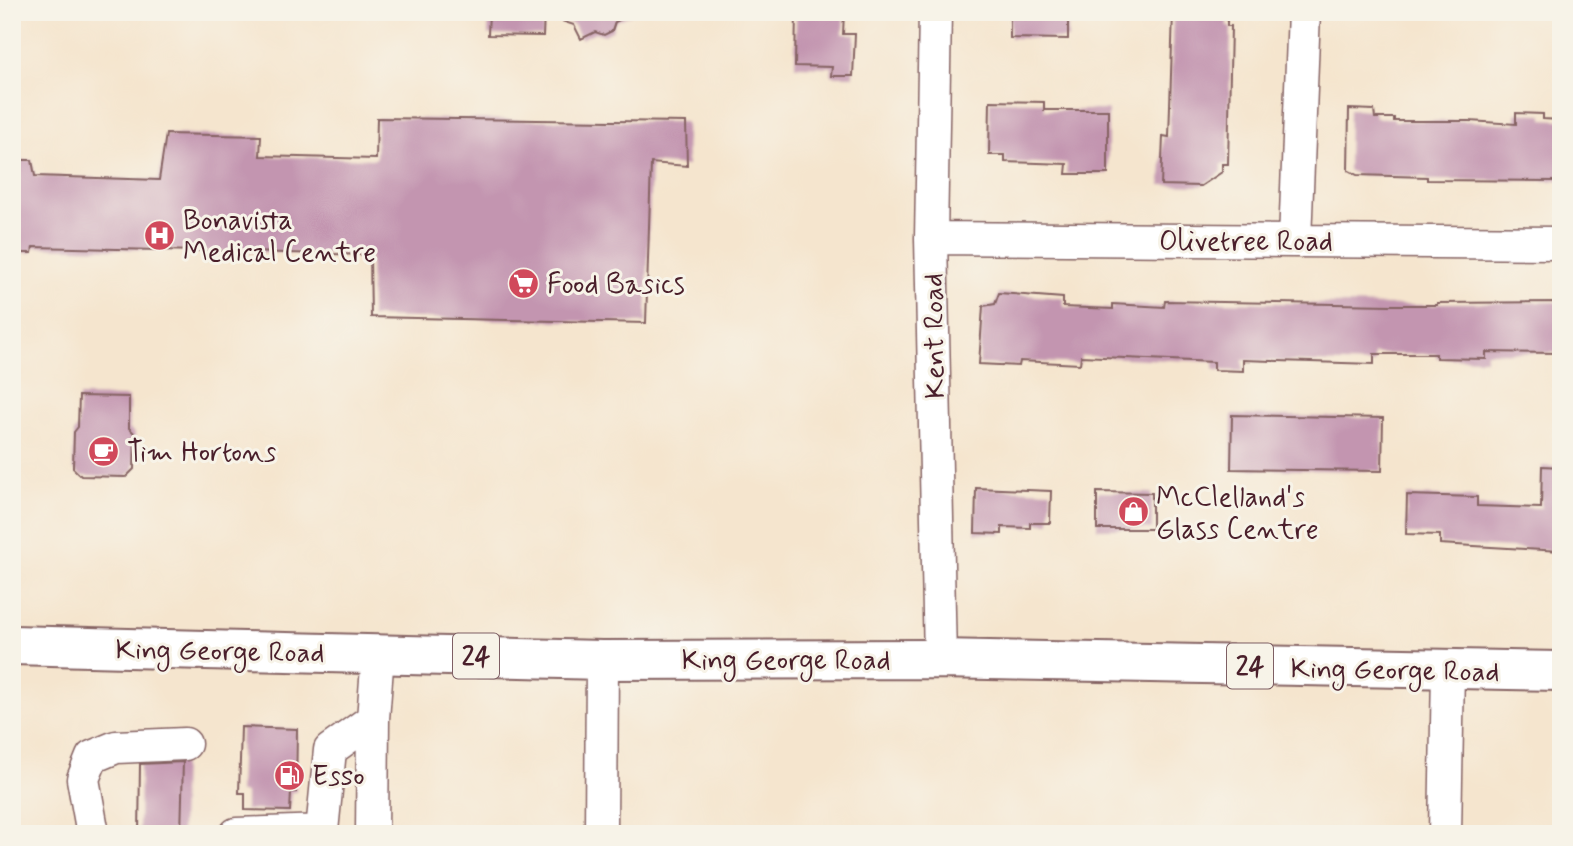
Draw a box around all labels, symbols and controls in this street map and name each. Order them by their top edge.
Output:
place label: Bonavista Medical Centre [183,203,376,272]
hospital icon: Bonavista Medical Centre [143,218,177,252]
street label: Olivetree Road [1159,224,1333,261]
supermarket icon: Food Basics [507,266,541,300]
place label: Food Basics [547,267,685,304]
street label: Kent Road [916,273,955,399]
cafe icon: Tim Hortons [87,434,121,468]
place label: Tim Hortons [127,435,276,472]
place label: McClelland's Glass Centre [1156,480,1319,549]
shop icon: McClelland's Glass Centre [1116,495,1150,529]
street label: King George Road [115,632,325,675]
road number: 24 [453,634,499,678]
street label: King George Road [682,643,890,682]
road number: 24 [1227,644,1273,688]
street label: King George Road [1290,651,1500,694]
fuel station icon: Esso [272,758,306,792]
place label: Esso [312,759,365,796]

